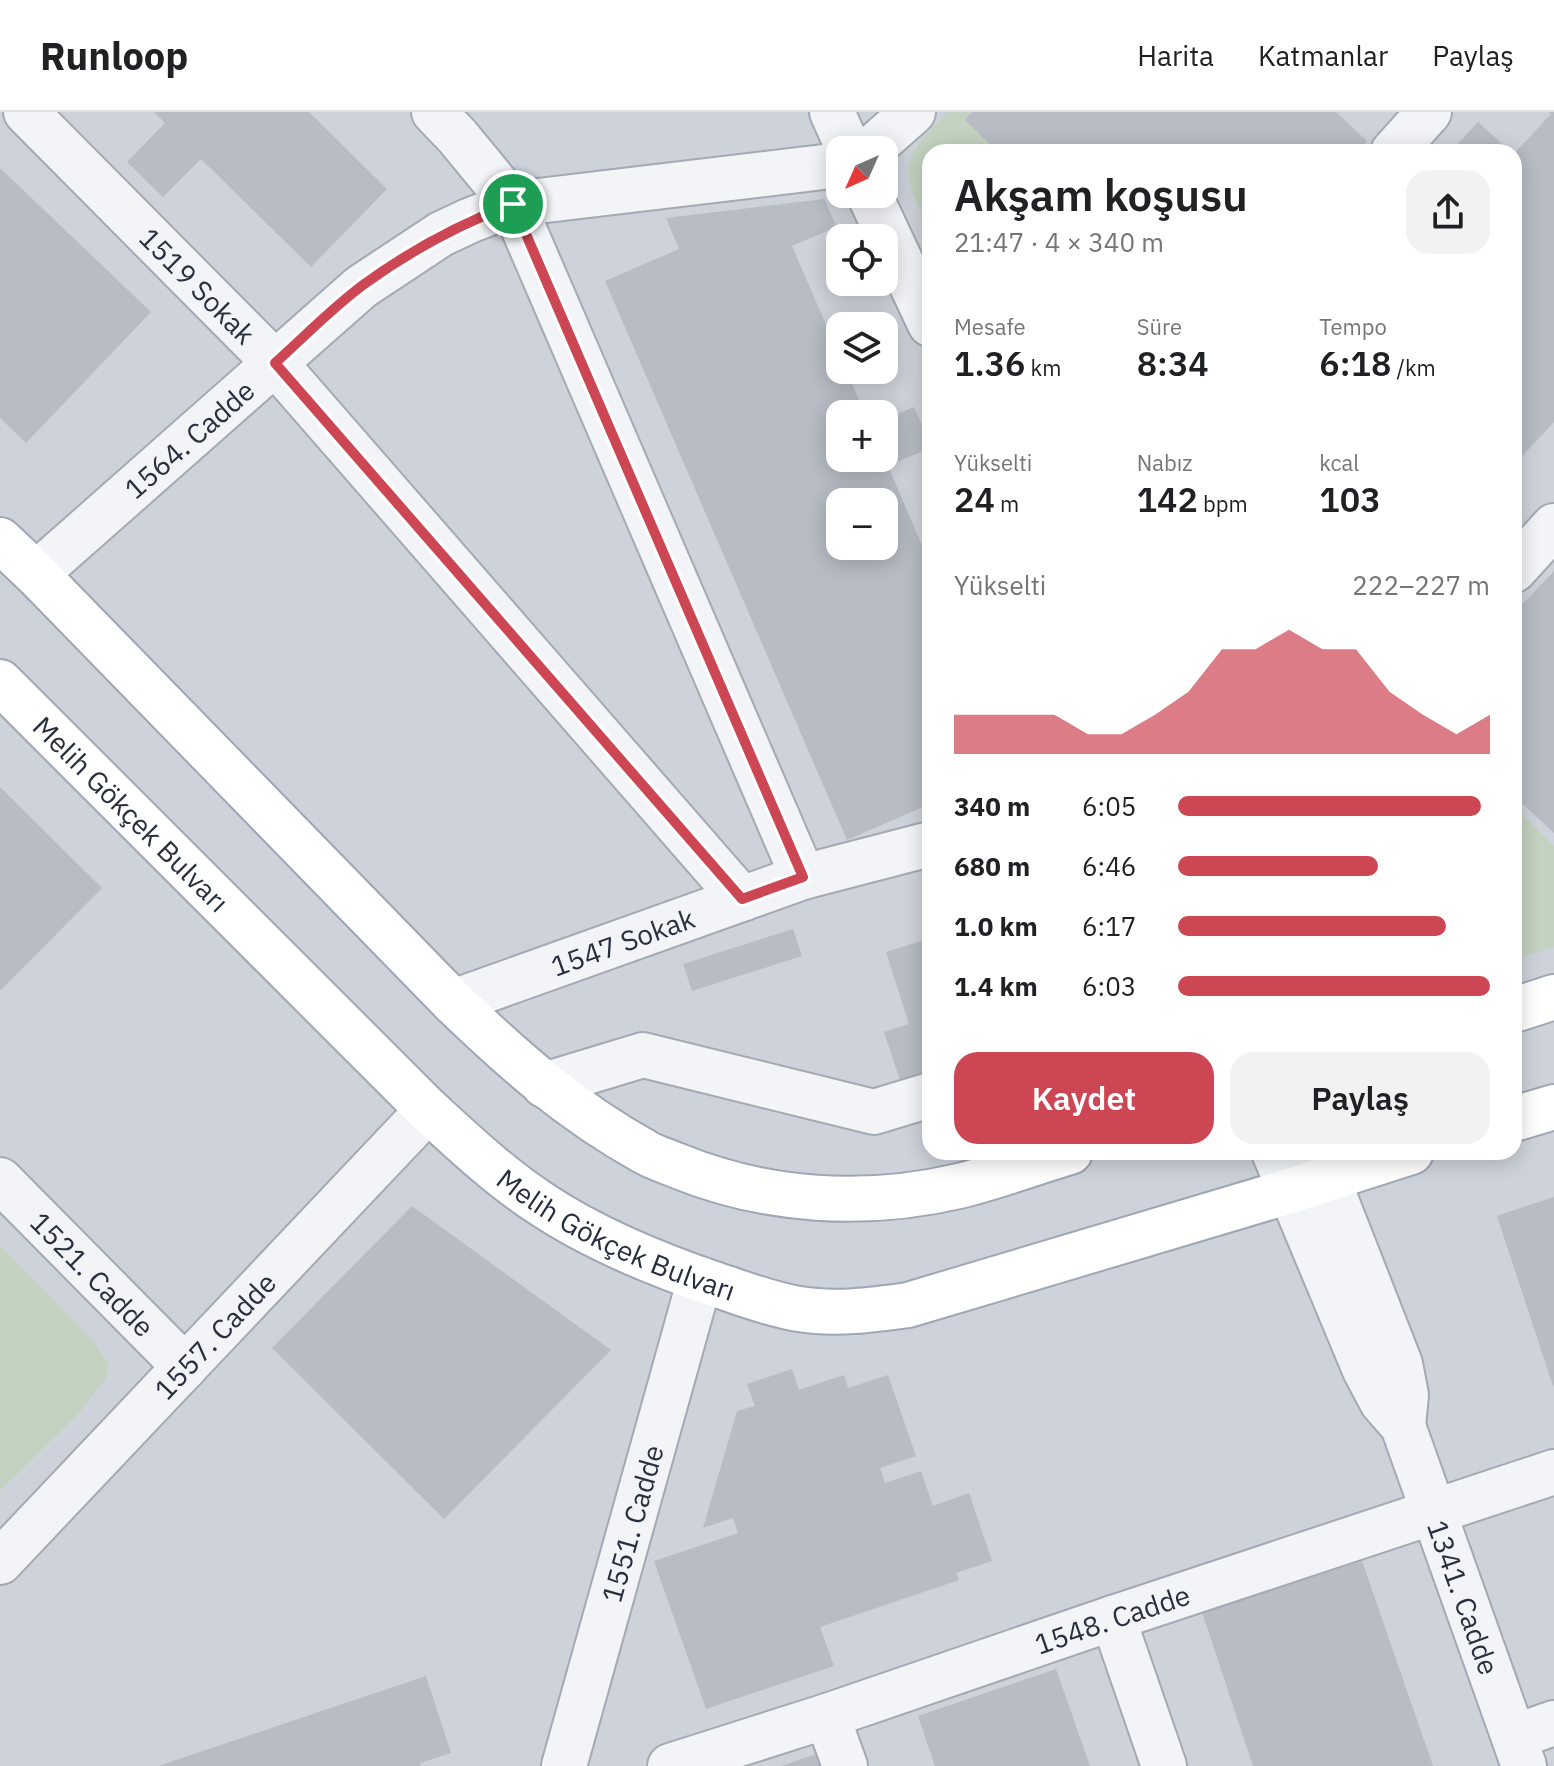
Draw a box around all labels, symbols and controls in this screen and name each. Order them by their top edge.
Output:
text: Runloop [40,31,188,80]
text: Harita [1137,37,1214,74]
text: Katmanlar [1258,37,1388,74]
text: Paylaş [1432,37,1514,74]
north arrow [826,136,898,208]
map controls [826,136,898,560]
text: Akşam koşusu [954,166,1248,223]
pin [479,170,547,238]
button: share [1406,170,1490,254]
icon: arrive [491,182,535,226]
street label: 1519 Sokak [132,219,264,352]
button: locate [826,224,898,296]
text: 21:47 · 4 × 340 m [954,225,1164,259]
button: layers [826,312,898,384]
text: Mesafe [954,312,1026,341]
text: Süre [1137,312,1182,341]
text: Tempo [1319,312,1387,341]
text: 1.36 [954,341,1025,385]
text: 8:34 [1137,341,1209,385]
text: 6:18 [1319,341,1391,385]
text: km [1025,353,1061,382]
text: /km [1391,353,1436,382]
street label: 1564. Cadde [116,372,262,506]
button: + [826,400,898,472]
text: Yükselti [954,448,1032,477]
text: Nabız [1137,448,1192,477]
text: kcal [1319,448,1359,477]
text: 24 [954,477,995,521]
text: 142 [1137,477,1198,521]
text: 103 [1319,477,1381,521]
button: − [826,488,898,560]
text: m [995,489,1019,518]
text: bpm [1198,489,1248,518]
text: Yükselti [954,568,1046,602]
text: 222–227 m [1352,568,1490,602]
street label: Melih Gökçek Bulvarı [26,708,237,919]
text: 340 m [954,789,1030,823]
text: 6:05 [1082,789,1136,823]
text: 680 m [954,849,1030,883]
text: 6:46 [1082,849,1136,883]
street label: 1547 Sokak [546,899,700,984]
text: 1.0 km [954,909,1038,943]
text: 6:17 [1082,909,1136,943]
text: 1.4 km [954,969,1038,1003]
text: 6:03 [1082,969,1136,1003]
button: Kaydet [954,1052,1214,1144]
button: Paylaş [1230,1052,1490,1144]
street label: Melih Gökçek Bulvarı [490,1160,741,1308]
street label: 1521. Cadde [23,1203,163,1344]
street label: 1557. Cadde [145,1264,284,1407]
street label: 1551. Cadde [592,1440,671,1606]
street label: 1341. Cadde [1419,1515,1508,1680]
street label: 1548. Cadde [1029,1575,1195,1662]

